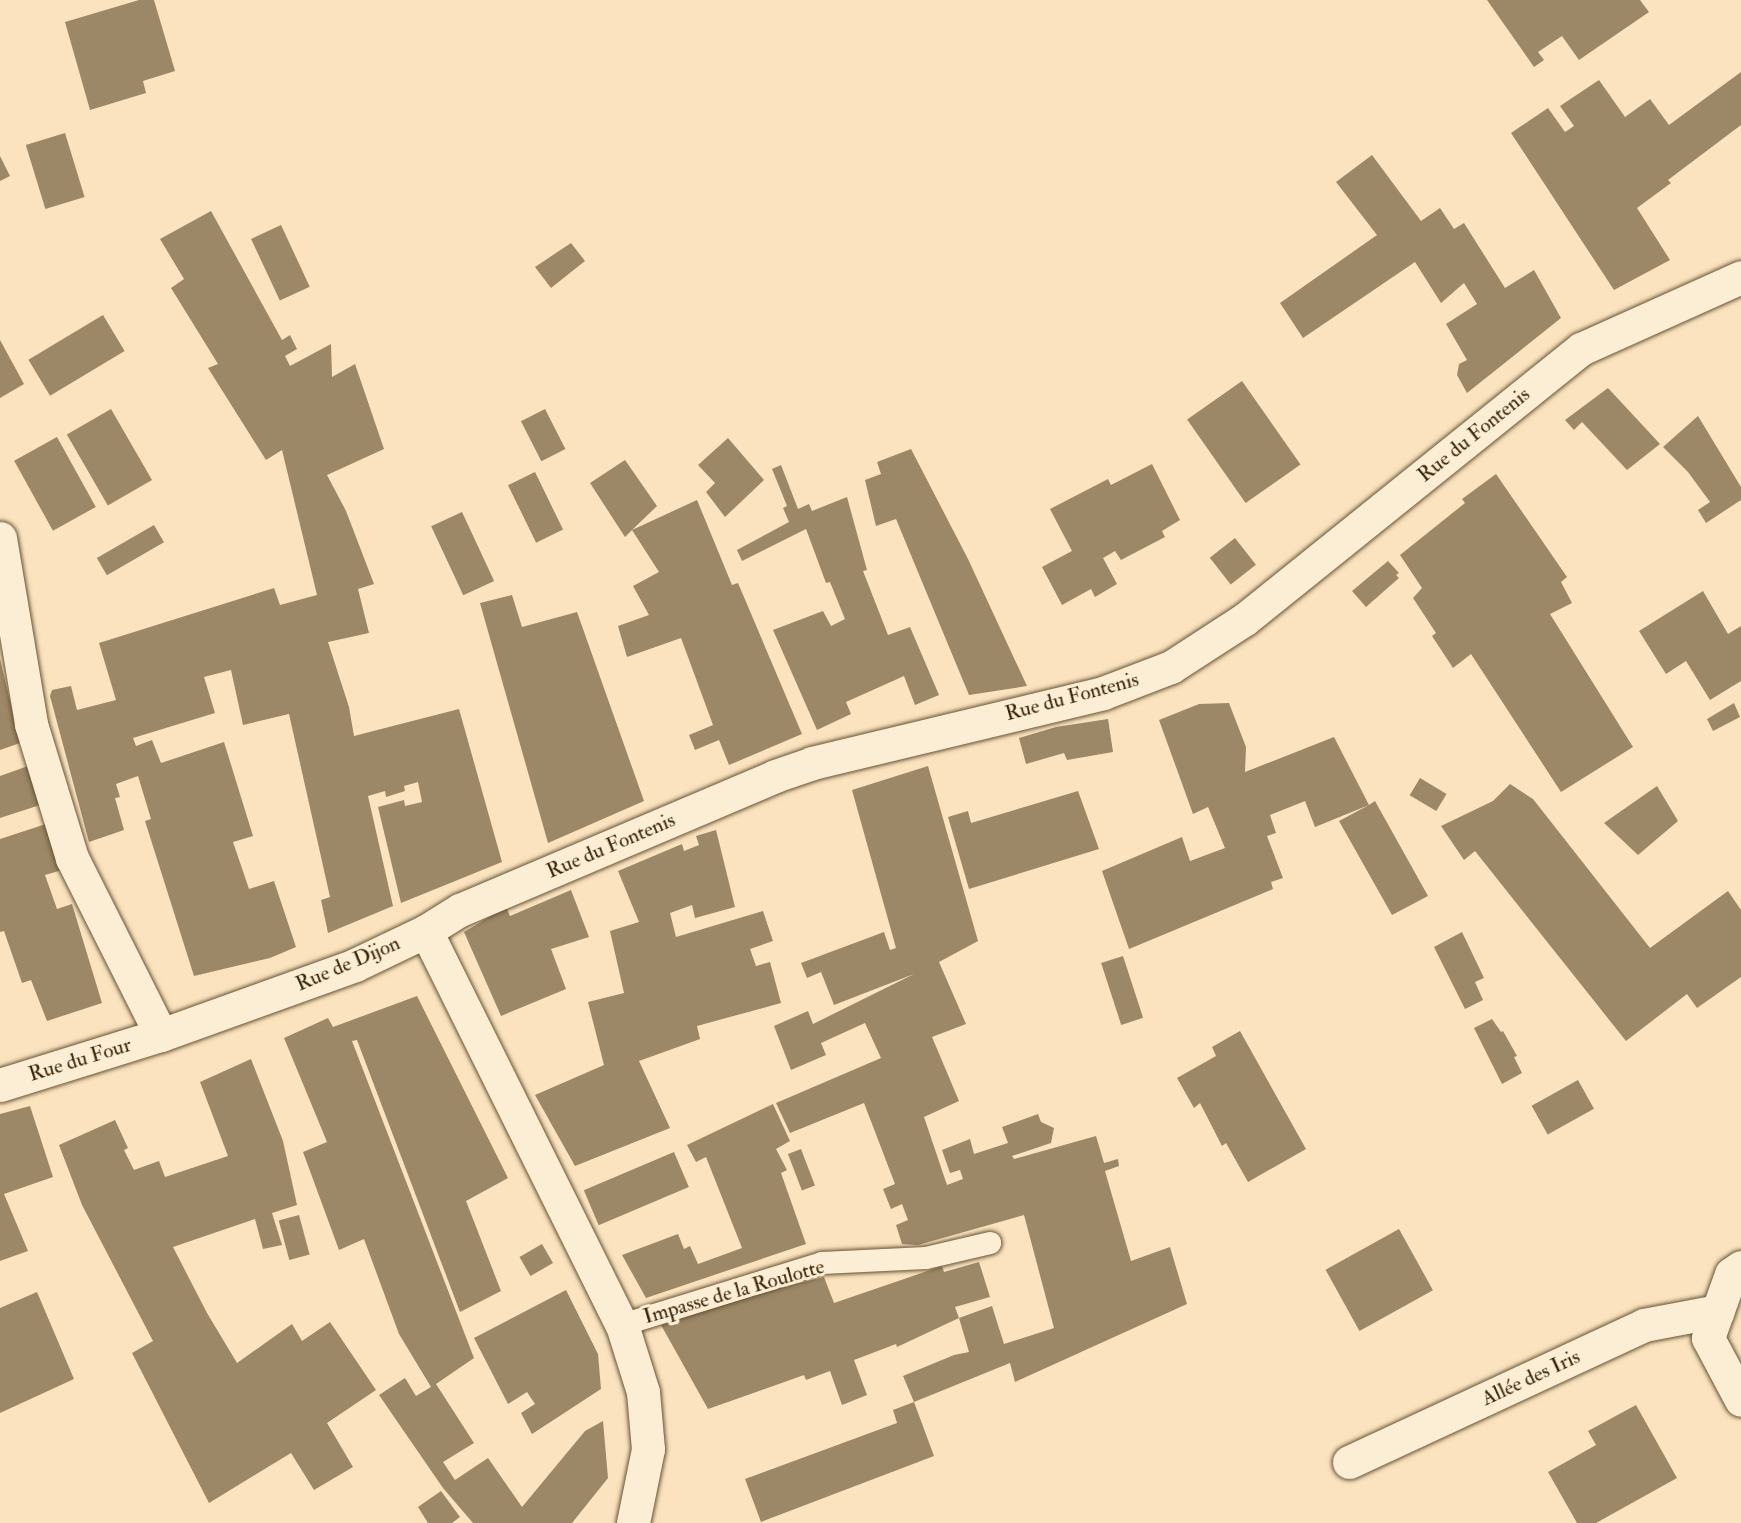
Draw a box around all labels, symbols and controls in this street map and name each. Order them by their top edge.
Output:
street label: Rue du Fontenis [1413,382,1535,488]
street label: Rue du Fontenis [1002,667,1142,727]
street label: Rue du Fontenis [543,808,679,884]
street label: Rue de Dijon [292,931,404,997]
street label: Rue du Four [26,1032,134,1088]
street label: Impasse de la Roulotte [641,1254,827,1330]
street label: Allée des Iris [1478,1344,1584,1412]

